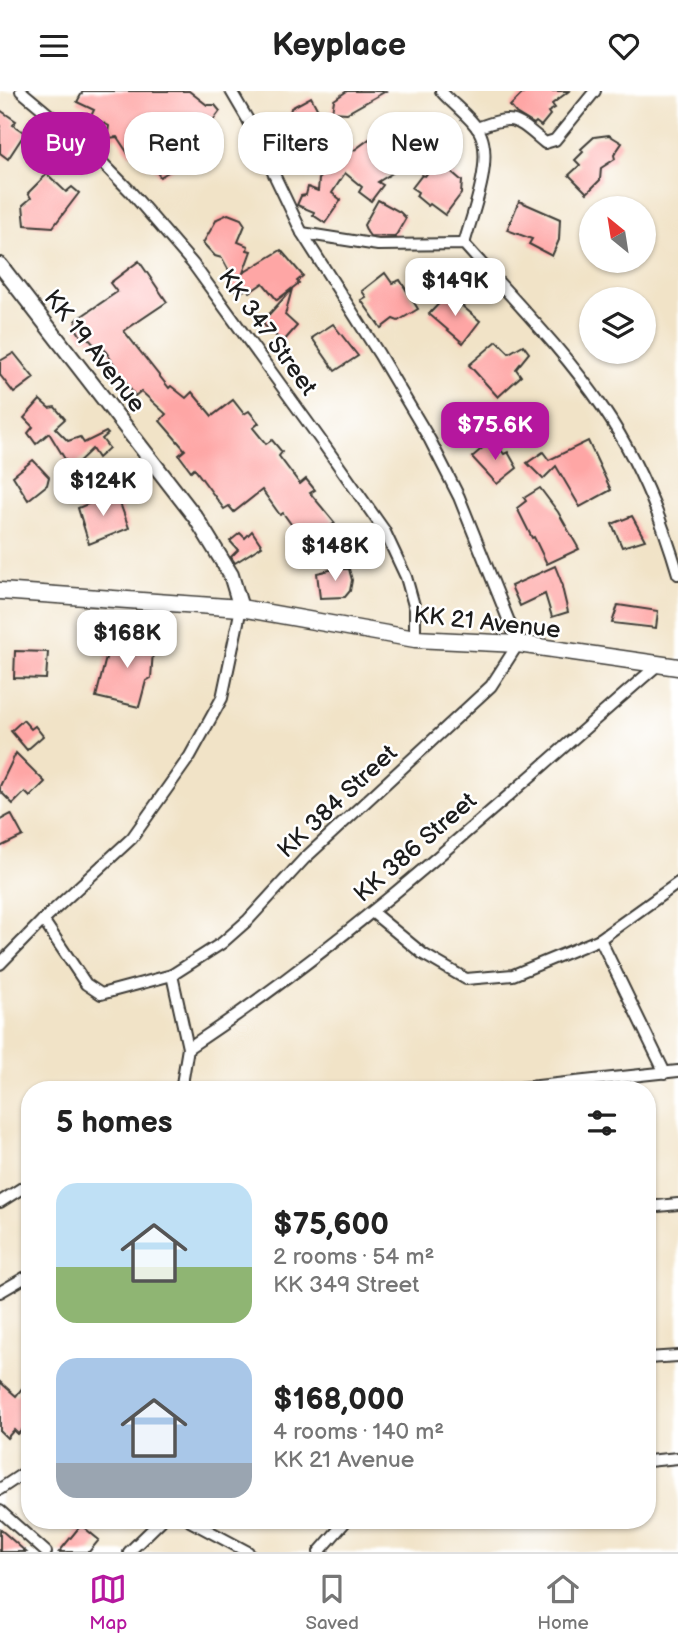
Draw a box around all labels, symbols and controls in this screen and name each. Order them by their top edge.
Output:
text: Keyplace [272,26,406,65]
icon: menu [35,27,73,65]
icon: heart [605,27,643,65]
chip: Buy [21,112,110,175]
chip: Rent [124,112,224,175]
chip: Filters [238,112,353,175]
chip: New [367,112,463,175]
north arrow [579,196,656,273]
map controls [579,196,656,364]
pin: $149K [406,259,504,318]
street label: KK 347 Street [212,263,324,402]
text: $149K [421,267,489,295]
street label: KK 19 Avenue [38,284,151,418]
button: layers [579,287,656,364]
pin: $75.6K [438,403,552,462]
text: $75.6K [457,411,533,439]
pin: $124K [54,459,152,518]
text: $124K [70,467,136,495]
pin: $148K [286,524,384,583]
text: $148K [301,532,369,560]
street label: KK 21 Avenue [412,600,562,645]
pin: $168K [78,611,176,670]
text: $168K [93,619,161,647]
street label: KK 384 Street [272,738,404,864]
street label: KK 386 Street [348,786,483,908]
icon: filters [583,1104,621,1142]
text: 5 homes [56,1105,173,1141]
text: $75,600 [273,1207,389,1243]
icon: home [112,1211,196,1295]
text: 2 rooms · 54 m² [273,1243,435,1271]
text: KK 349 Street [273,1271,419,1299]
text: $168,000 [273,1382,404,1418]
icon: home [112,1386,196,1470]
text: 4 rooms · 140 m² [273,1418,444,1446]
text: KK 21 Avenue [273,1446,414,1474]
tab: Map [89,1570,127,1635]
tab: Saved [306,1570,359,1635]
tab: Home [537,1570,589,1635]

